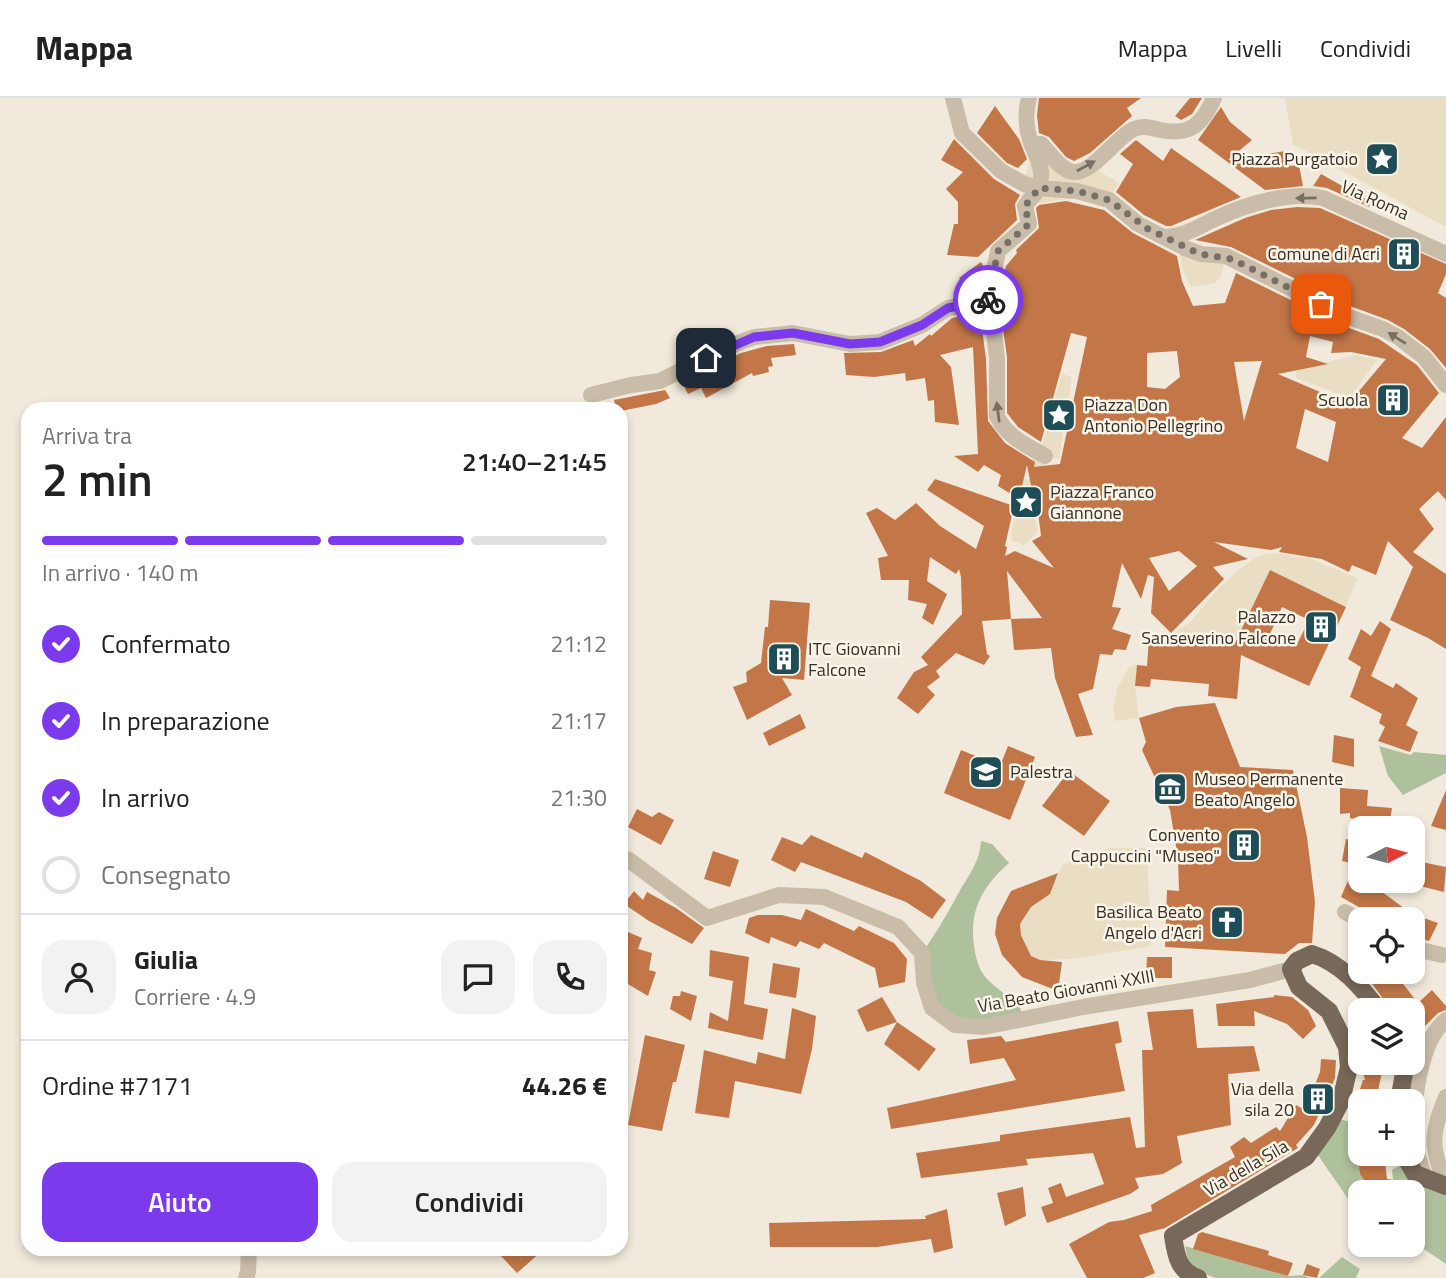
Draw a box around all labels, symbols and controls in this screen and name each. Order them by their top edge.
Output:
text: Mappa [35,23,133,73]
text: Mappa [1118,30,1187,66]
text: Livelli [1225,30,1282,66]
text: Condividi [1320,30,1411,66]
place icon: Piazza Purgatoio [1363,140,1401,178]
place label: Piazza Purgatoio [1231,145,1358,172]
one-way arrow [1076,160,1095,172]
street label: Via Roma [1337,173,1414,226]
one-way arrow [1295,192,1317,203]
building icon: Comune di Acri [1385,235,1423,273]
place label: Comune di Acri [1268,240,1380,267]
courier [953,265,1023,335]
pin [1291,274,1351,334]
icon: bike [969,281,1007,319]
icon: bag [1302,285,1340,323]
pin [676,328,736,388]
one-way arrow [1388,331,1407,344]
icon: home [687,339,725,377]
building icon: Scuola [1374,381,1412,419]
place label: Scuola [1318,386,1368,413]
place label: Piazza Don Antonio Pellegrino [1084,391,1223,439]
place icon: Piazza Don Antonio Pellegrino [1040,396,1078,434]
one-way arrow [993,400,1004,422]
text: Arriva tra [42,418,132,453]
text: 21:40–21:45 [462,442,607,481]
text: 2 min [42,444,153,514]
place label: Piazza Franco Giannone [1050,478,1154,526]
place icon: Piazza Franco Giannone [1007,483,1045,521]
text: In arrivo · 140 m [42,555,199,590]
place label: Palazzo Sanseverino Falcone [1141,603,1296,651]
building icon: Palazzo Sanseverino Falcone [1302,608,1340,646]
text: Confermato [101,624,231,663]
icon: check [42,625,80,663]
text: 21:12 [550,626,607,661]
place label: ITC Giovanni Falcone [808,635,901,683]
building icon: ITC Giovanni Falcone [765,640,803,678]
text: In preparazione [101,701,270,740]
icon: check [42,702,80,740]
text: 21:17 [550,703,607,738]
school or university icon: Palestra [967,753,1005,791]
place label: Palestra [1010,758,1073,785]
place label: Museo Permanente Beato Angelo [1194,765,1343,813]
museum icon: Museo Permanente Beato Angelo [1151,770,1189,808]
text: In arrivo [101,778,190,817]
icon: check [42,779,80,817]
text: 21:30 [550,780,607,815]
north arrow [1348,816,1424,892]
map controls [1348,816,1425,1257]
place label: Convento Cappuccini "Museo" [1071,821,1220,869]
building icon: Convento Cappuccini "Museo" [1225,826,1263,864]
text: Consegnato [101,855,231,894]
place label: Basilica Beato Angelo d'Acri [1096,898,1202,946]
church icon: Basilica Beato Angelo d'Acri [1208,903,1246,941]
button: locate [1348,907,1425,984]
button: person [42,940,116,1014]
text: Giulia [134,940,198,979]
button: chat [441,940,515,1014]
button: phone [533,940,607,1014]
street label: Via Beato Giovanni XXIII [975,962,1156,1019]
text: Corriere · 4.9 [134,979,256,1014]
button: layers [1348,998,1425,1075]
text: Ordine #7171 [42,1066,193,1105]
text: 44.26 € [522,1066,607,1105]
place label: Via della sila 20 [1231,1075,1294,1123]
building icon: Via della sila 20 [1299,1080,1337,1118]
button: + [1348,1089,1425,1166]
street label: Via della Sila [1198,1132,1293,1203]
button: Aiuto [42,1162,318,1242]
button: Condividi [332,1162,607,1242]
button: − [1348,1180,1425,1257]

